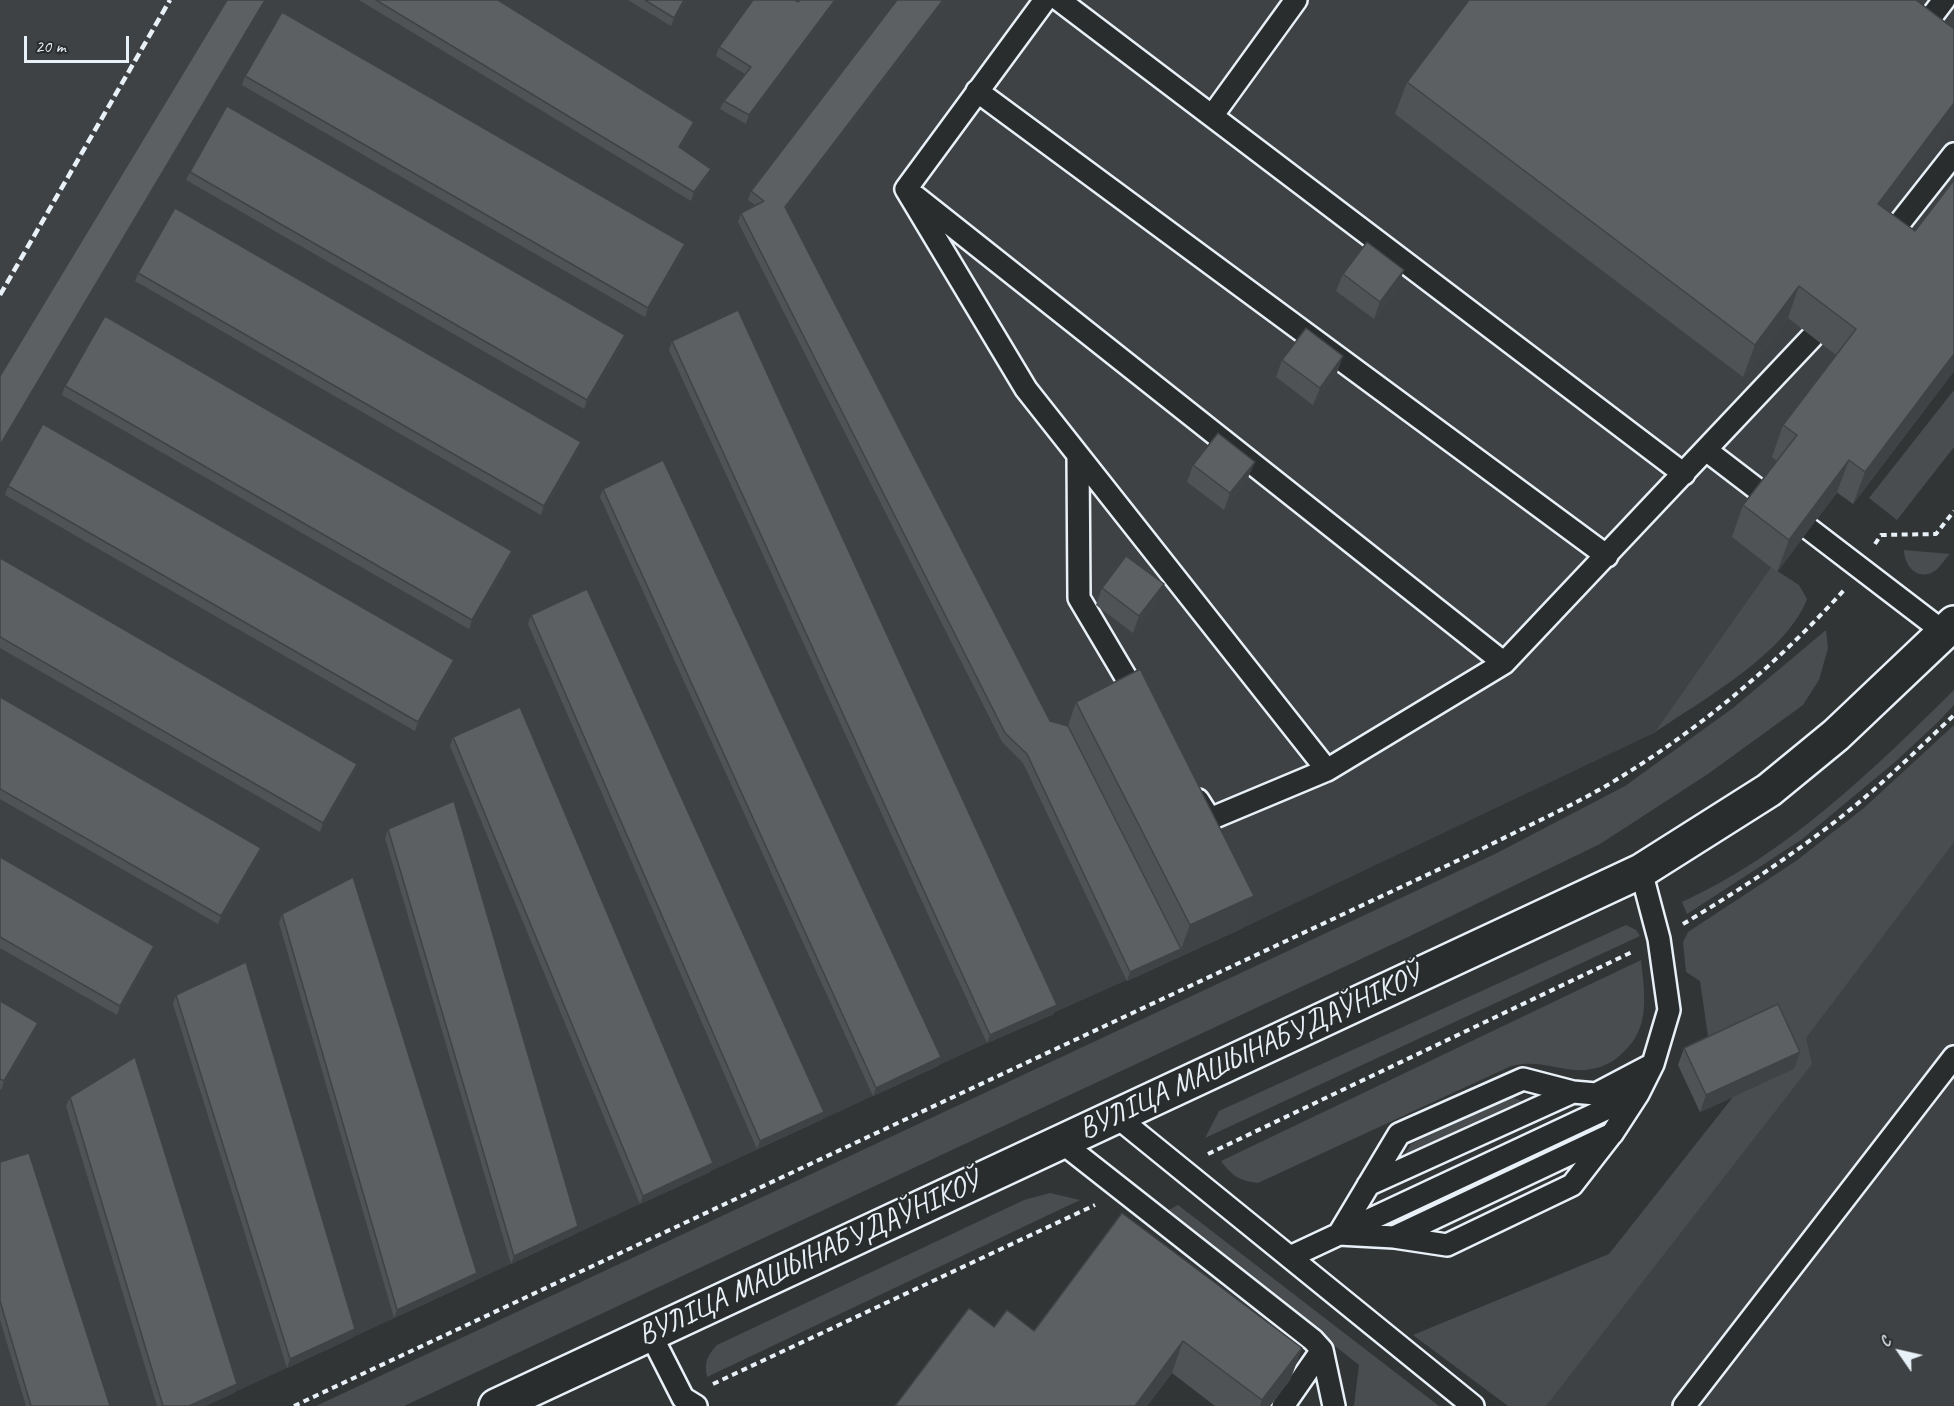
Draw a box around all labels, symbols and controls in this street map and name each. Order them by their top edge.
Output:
scale bar [27,24,132,62]
text: 20 m [35,35,66,57]
street label: ВУЛІЦА МАШЫНАБУДАЎНІКОЎ [1073,958,1427,1148]
street label: ВУЛІЦА МАШЫНАБУДАЎНІКОЎ [632,1164,986,1354]
north arrow [1870,1322,1930,1382]
text: С [1875,1333,1896,1351]

